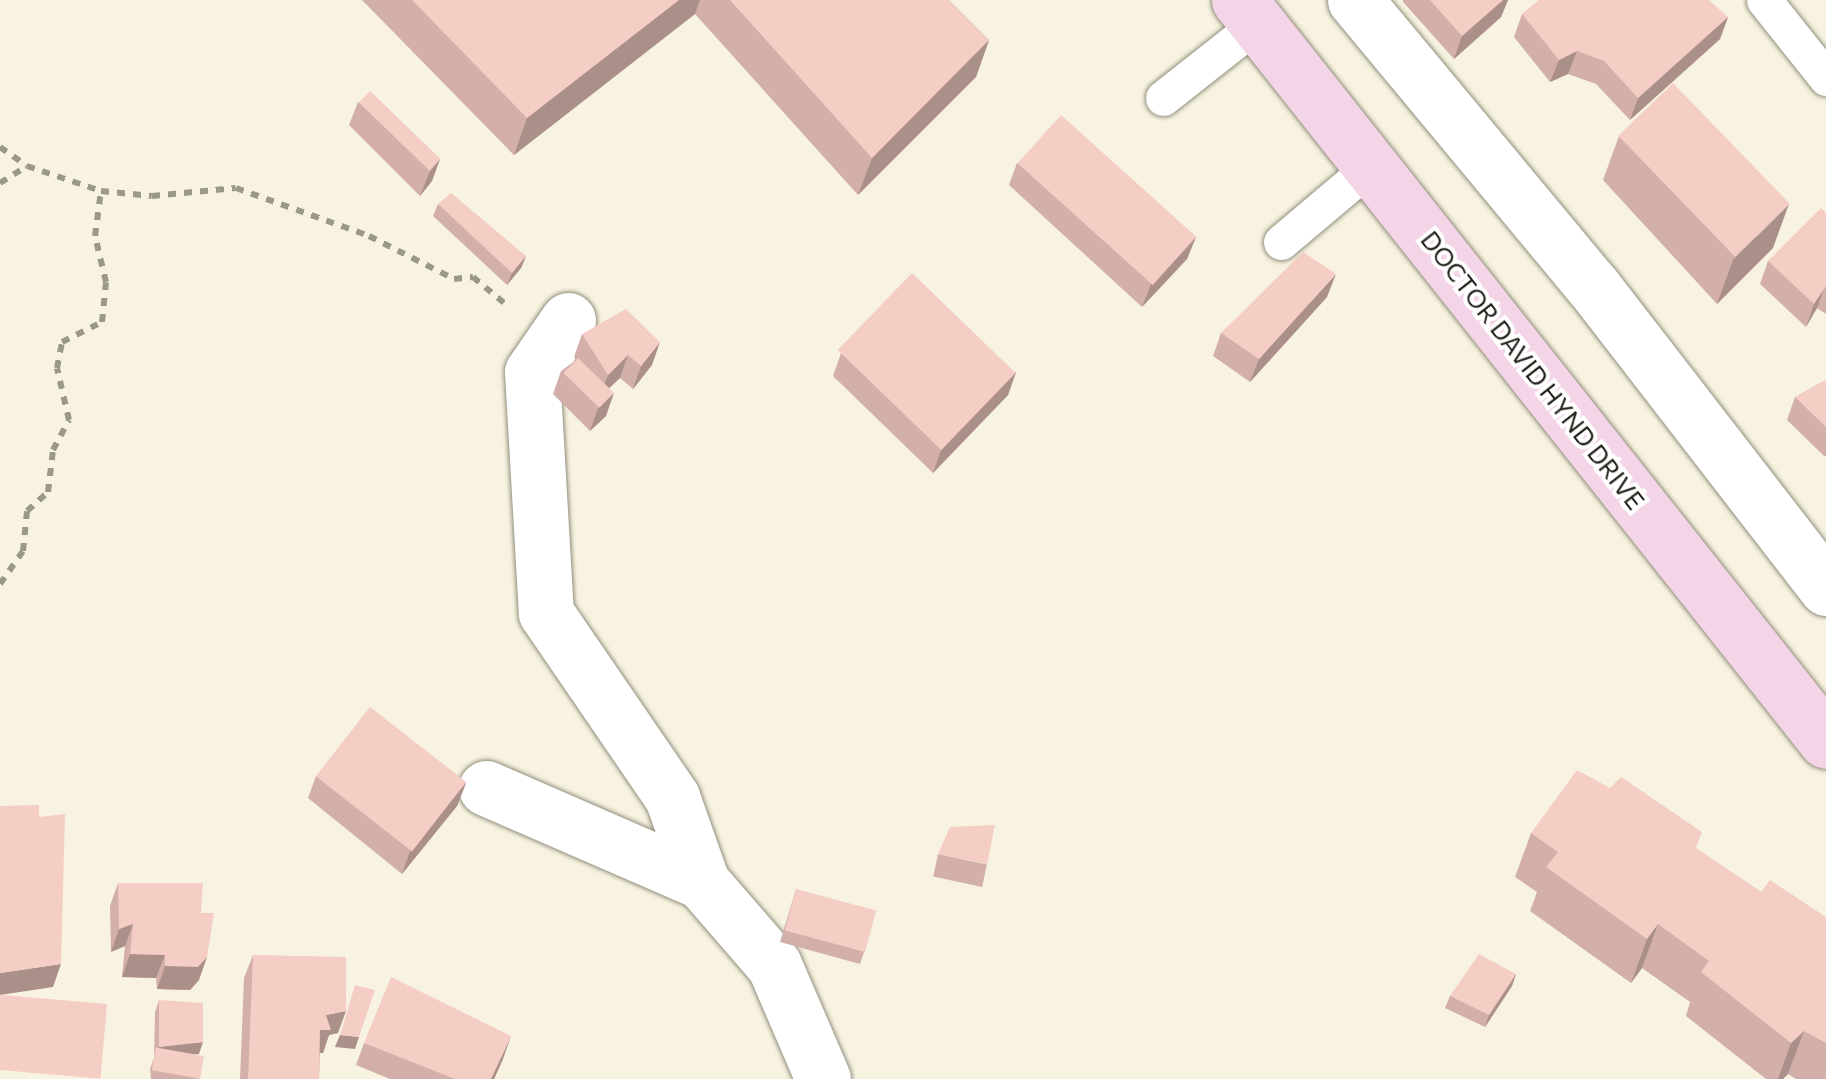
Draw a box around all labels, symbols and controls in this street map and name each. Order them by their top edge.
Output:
street label: DOCTOR DAVID HYND DRIVE [1415,225,1651,515]

